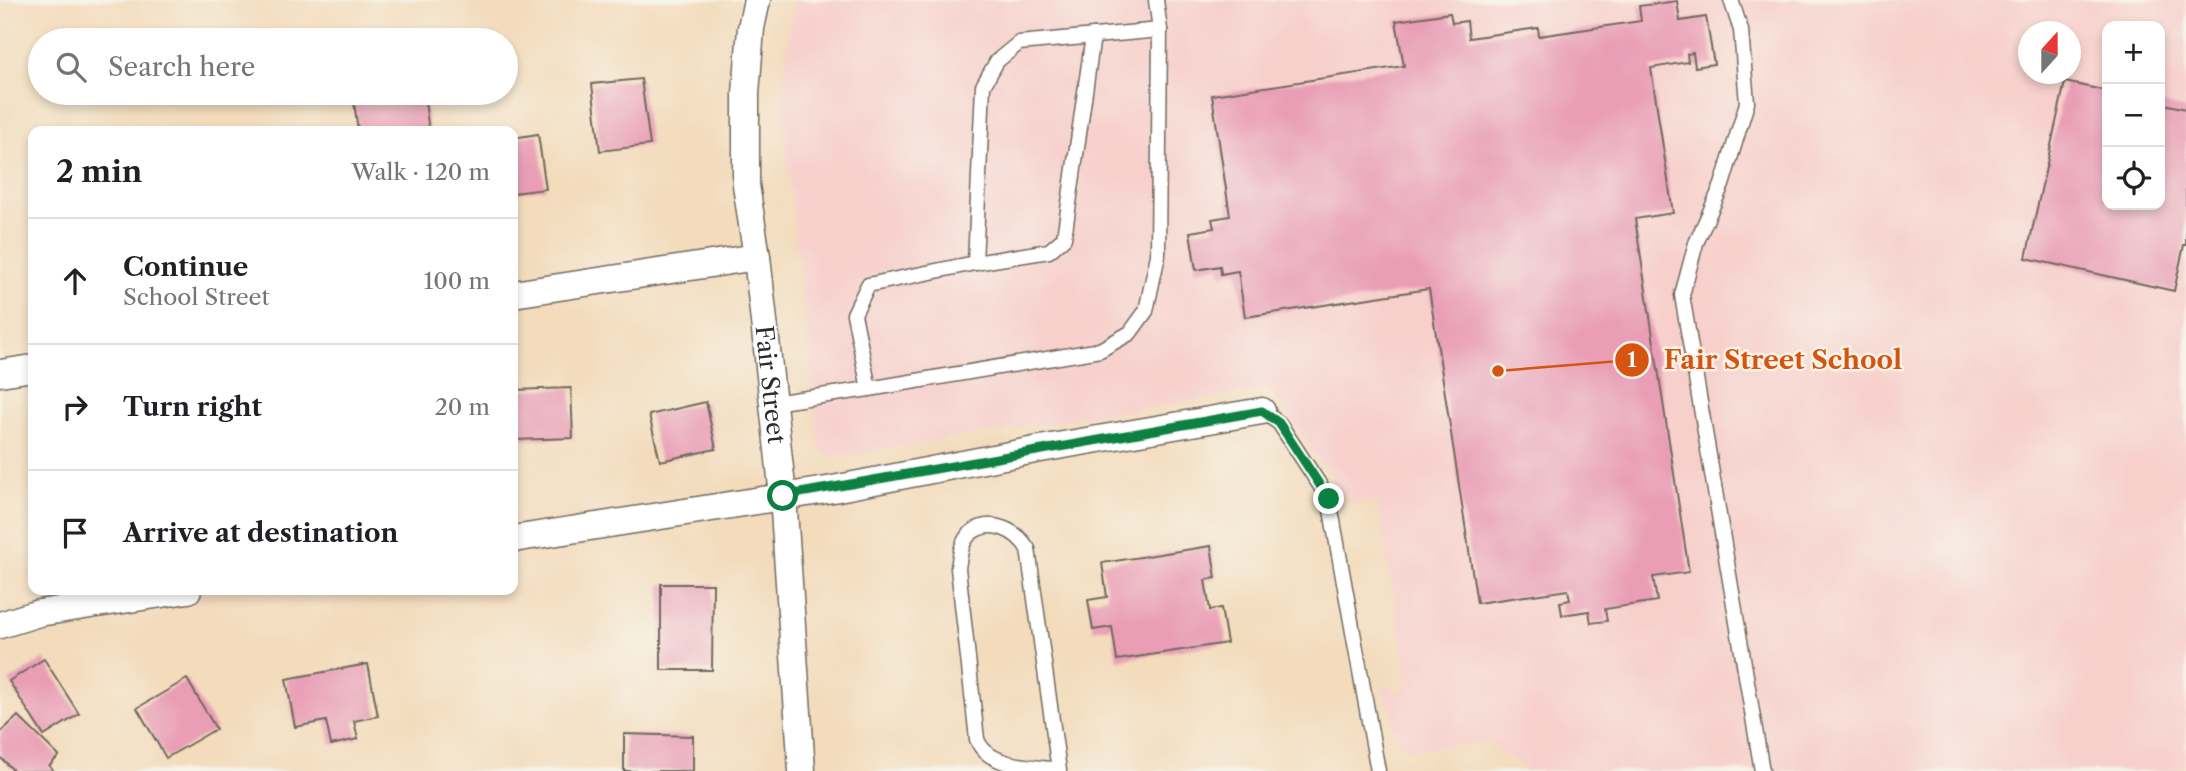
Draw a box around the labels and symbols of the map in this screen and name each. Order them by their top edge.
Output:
north arrow [2018,21,2081,84]
street label: Fair Street [750,324,792,446]
callout: Fair Street School [1614,336,1916,383]
text: Fair Street School [1664,344,1902,376]
text: 1 [1627,347,1637,372]
route start [767,480,798,511]
route end [1313,483,1344,514]

